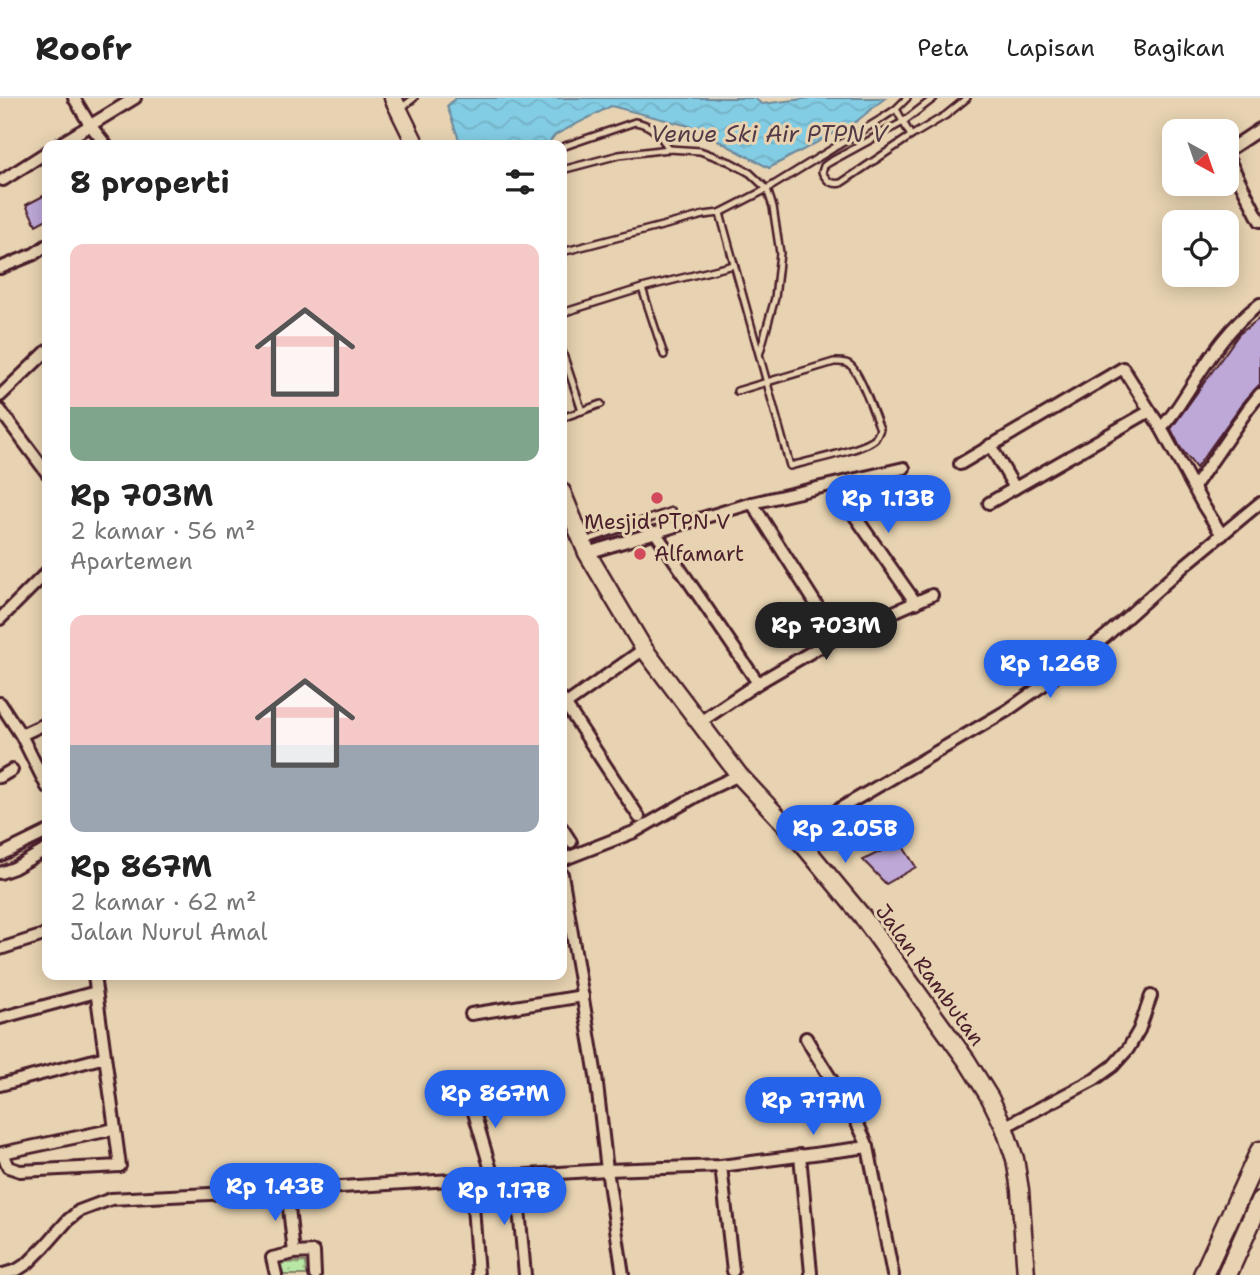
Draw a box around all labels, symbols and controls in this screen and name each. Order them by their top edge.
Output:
text: Roofr [35,26,132,71]
text: Peta [917,32,968,64]
text: Lapisan [1006,32,1095,64]
text: Bagikan [1133,32,1225,64]
water label: Venue Ski Air PTPN V [650,119,889,149]
north arrow [1162,119,1239,196]
map controls [1162,119,1239,287]
text: 8 properti [70,162,230,203]
icon: filters [501,163,539,201]
button: locate [1162,210,1239,287]
icon: home [242,289,368,415]
text: Rp 703M [70,475,213,516]
pin: Rp 1.13B [816,476,960,535]
text: Rp 1.13B [842,483,934,513]
marker: Mesjid PTPN V [649,490,665,506]
place label: Mesjid PTPN V [584,508,730,536]
text: 2 kamar · 56 m² [70,516,256,546]
place label: Alfamart [654,540,744,568]
text: Apartemen [70,546,193,576]
marker: Alfamart [632,546,648,562]
pin: Rp 703M [761,602,891,662]
text: Rp 703M [771,610,881,640]
pin: Rp 1.26B [978,640,1122,700]
text: Rp 1.26B [1000,648,1100,678]
icon: home [242,660,368,786]
pin: Rp 2.05B [773,806,917,865]
text: Rp 2.05B [792,813,898,843]
text: Rp 867M [70,846,212,887]
text: 2 kamar · 62 m² [70,887,257,917]
street label: Jalan Rambutan [869,898,991,1052]
text: Jalan Nurul Amal [70,917,267,947]
pin: Rp 867M [430,1070,560,1130]
pin: Rp 717M [748,1077,878,1137]
text: Rp 867M [441,1078,549,1108]
text: Rp 717M [761,1085,865,1115]
pin: Rp 1.43B [203,1164,347,1223]
pin: Rp 1.17B [432,1168,576,1227]
text: Rp 1.43B [226,1171,324,1201]
text: Rp 1.17B [457,1175,551,1205]

